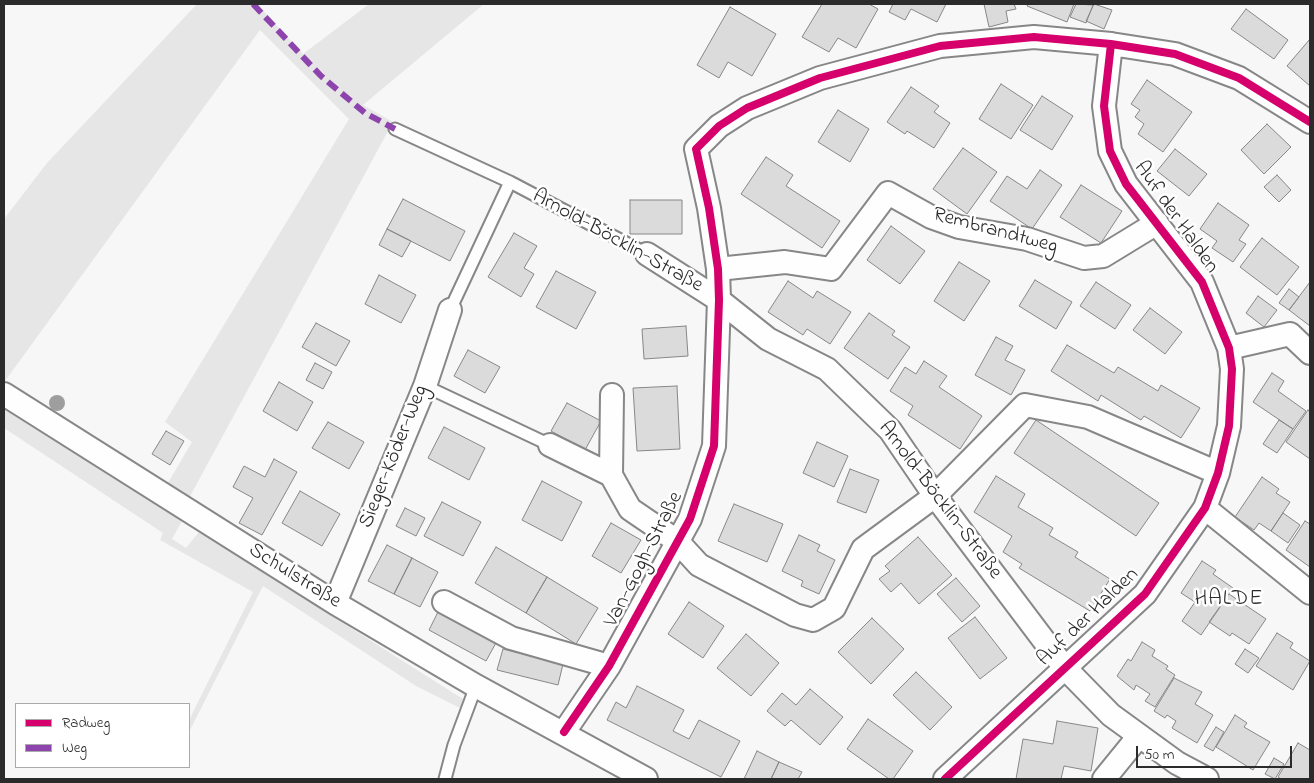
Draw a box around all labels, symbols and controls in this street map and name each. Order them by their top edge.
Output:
street label: Auf der Halden [1127,157,1223,279]
street label: Arnold-Böcklin-Straße [527,185,707,299]
street label: Rembrandtweg [930,203,1060,261]
street label: Sieger-Köder-Weg [355,382,435,532]
street label: Arnold-Böcklin-Straße [871,417,1007,585]
street label: Van-Gogh-Straße [600,488,690,632]
street label: Schulstraße [243,539,345,615]
street label: Auf der Halden [1033,563,1145,673]
district label: HALDE [1194,587,1264,613]
legend [15,703,190,768]
text: Radweg [62,712,110,734]
scale bar [1139,736,1295,768]
text: Weg [62,737,87,759]
text: 50 m [1144,744,1174,766]

